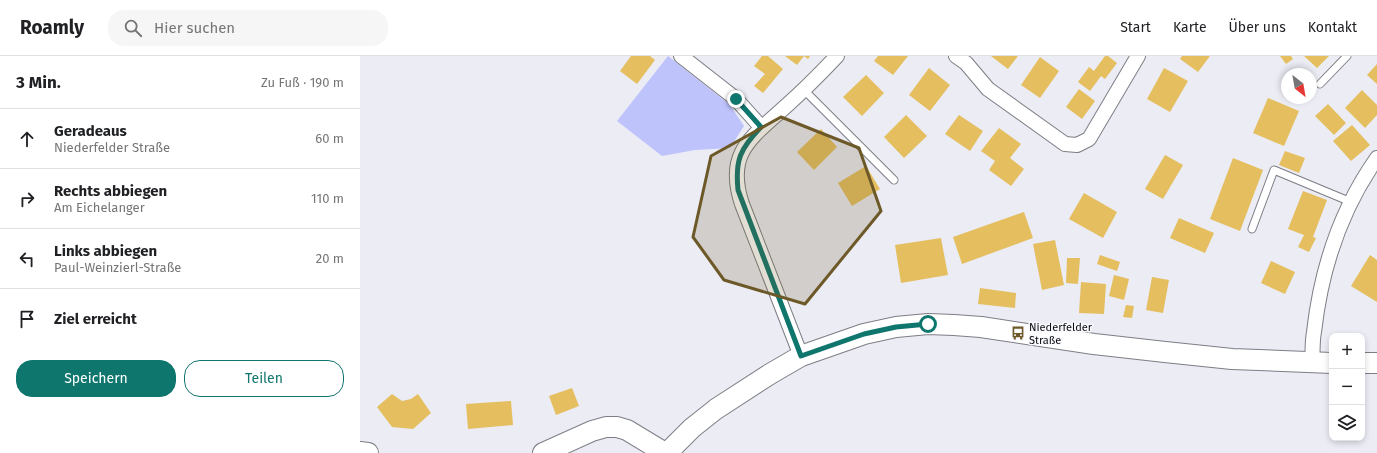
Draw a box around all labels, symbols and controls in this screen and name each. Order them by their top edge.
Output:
search box [108,10,388,46]
text: Roamly [20,16,84,39]
icon: search [122,17,144,39]
text: Hier suchen [154,19,235,37]
text: Start [1120,19,1151,36]
text: Karte [1173,19,1207,36]
text: Über uns [1229,19,1286,36]
text: Kontakt [1308,19,1357,36]
north arrow [1281,68,1317,104]
text: 3 Min. [16,72,61,93]
text: Zu Fuß · 190 m [261,75,344,90]
route end [727,90,745,108]
text: Geradeaus [54,122,127,140]
icon: ahead [16,128,38,150]
text: 60 m [315,131,344,146]
text: Niederfelder Straße [54,140,170,155]
text: Rechts abbiegen [54,182,167,200]
icon: right [16,188,38,210]
text: 110 m [311,191,344,206]
text: Am Eichelanger [54,200,145,215]
text: Links abbiegen [54,242,157,260]
icon: left [16,248,38,270]
text: 20 m [316,251,344,266]
text: Paul-Weinzierl-Straße [54,260,181,275]
icon: arrive [16,308,38,330]
text: Ziel erreicht [54,310,137,328]
route start [919,315,937,333]
place label: Niederfelder Straße [1029,321,1093,347]
bus stop icon: Niederfelder Straße [1010,325,1026,341]
map controls [1329,333,1365,441]
button: + [1329,333,1365,369]
button: Speichern [16,360,176,397]
button: Teilen [184,360,344,397]
button: − [1329,369,1365,405]
button: layers [1329,405,1365,441]

